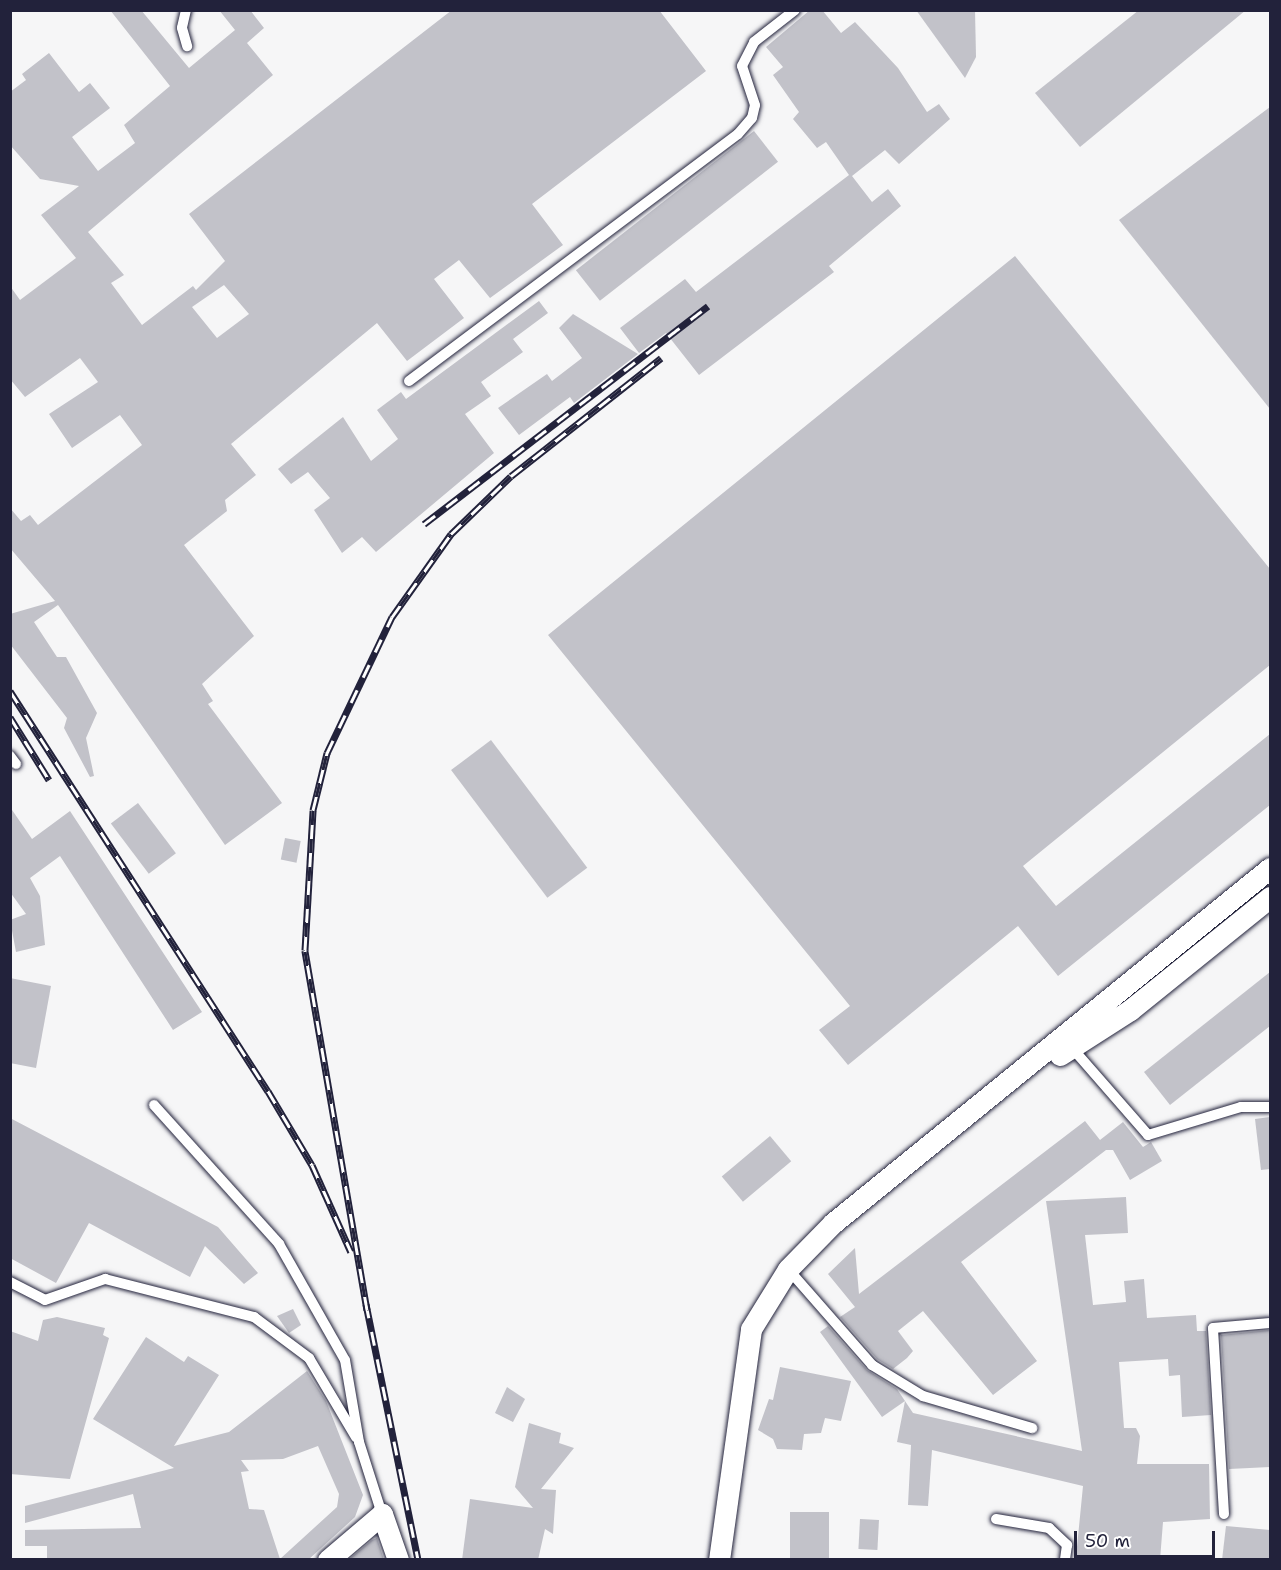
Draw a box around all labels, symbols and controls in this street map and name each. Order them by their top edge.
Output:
scale bar [1077,1519,1218,1557]
text: 50 m [1085,1529,1130,1553]

